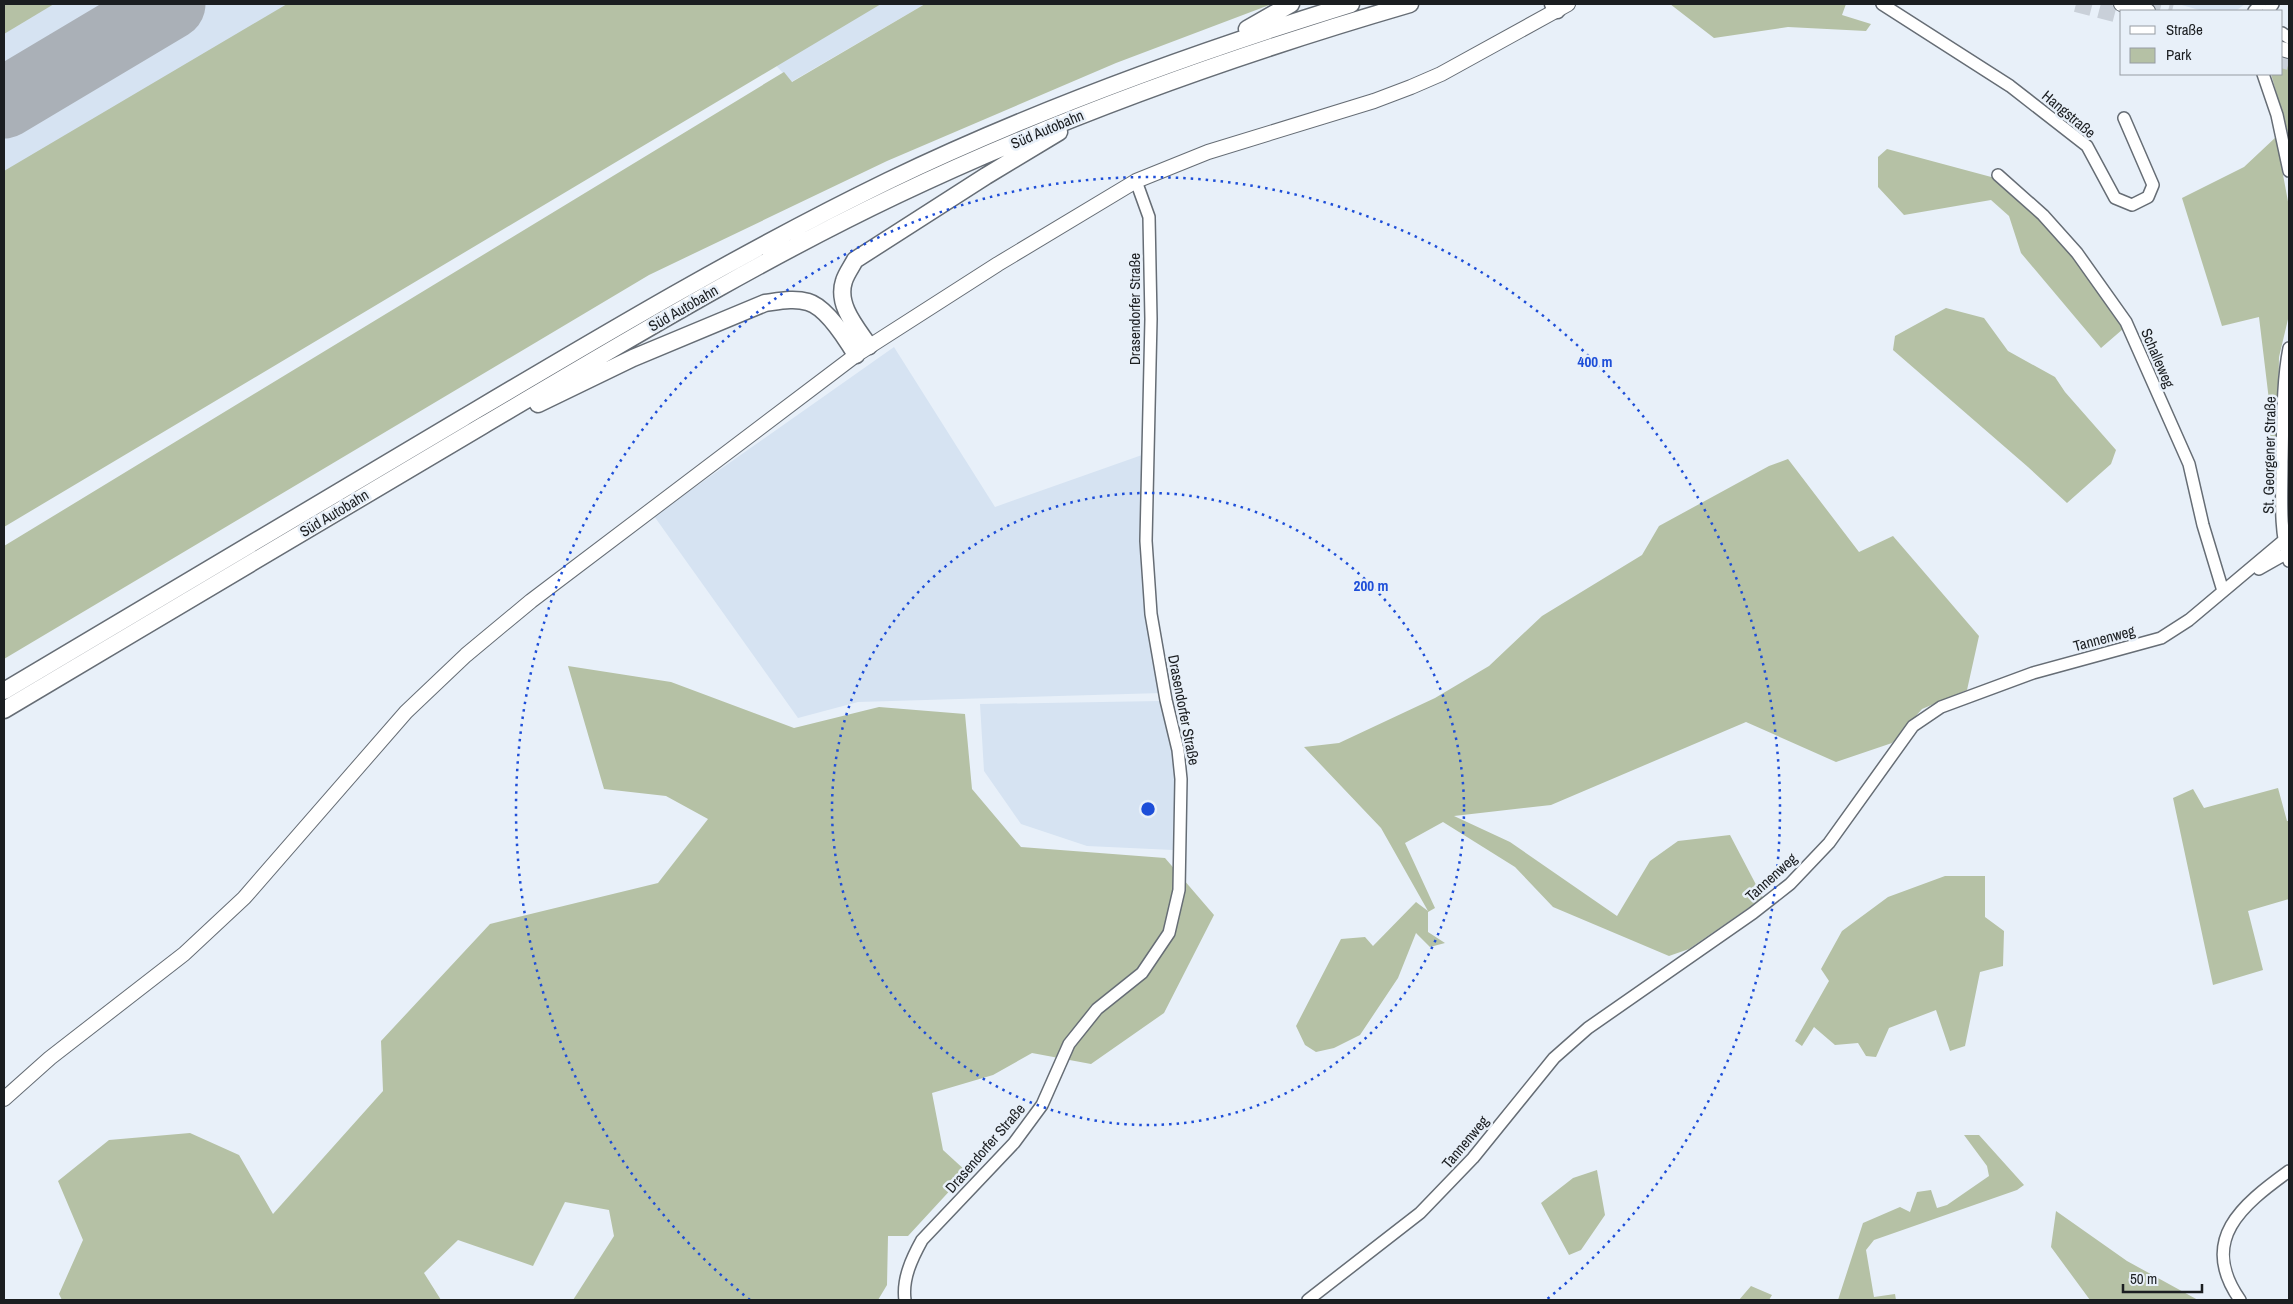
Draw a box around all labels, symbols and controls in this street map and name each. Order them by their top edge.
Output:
legend [2120,10,2283,75]
text: Straße [2166,19,2203,40]
text: Park [2166,44,2192,65]
street label: Hangstraße [2038,85,2100,143]
street label: Süd Autobahn [1007,104,1087,154]
street label: Drasendorfer Straße [1124,253,1145,365]
street label: Süd Autobahn [644,280,722,336]
street label: Schalleweg [2136,325,2180,391]
text: 400 m [1578,351,1612,372]
street label: St. Georgener Straße [2257,396,2281,514]
street label: Süd Autobahn [295,484,373,542]
text: 200 m [1354,575,1388,596]
street label: Tannenweg [2071,620,2137,656]
street label: Drasendorfer Straße [1163,653,1205,767]
centre of rings [1139,800,1157,818]
street label: Tannenweg [1741,848,1802,906]
street label: Drasendorfer Straße [940,1099,1030,1197]
street label: Tannenweg [1437,1111,1493,1173]
scale bar [2123,1262,2202,1294]
text: 50 m [2130,1268,2157,1289]

